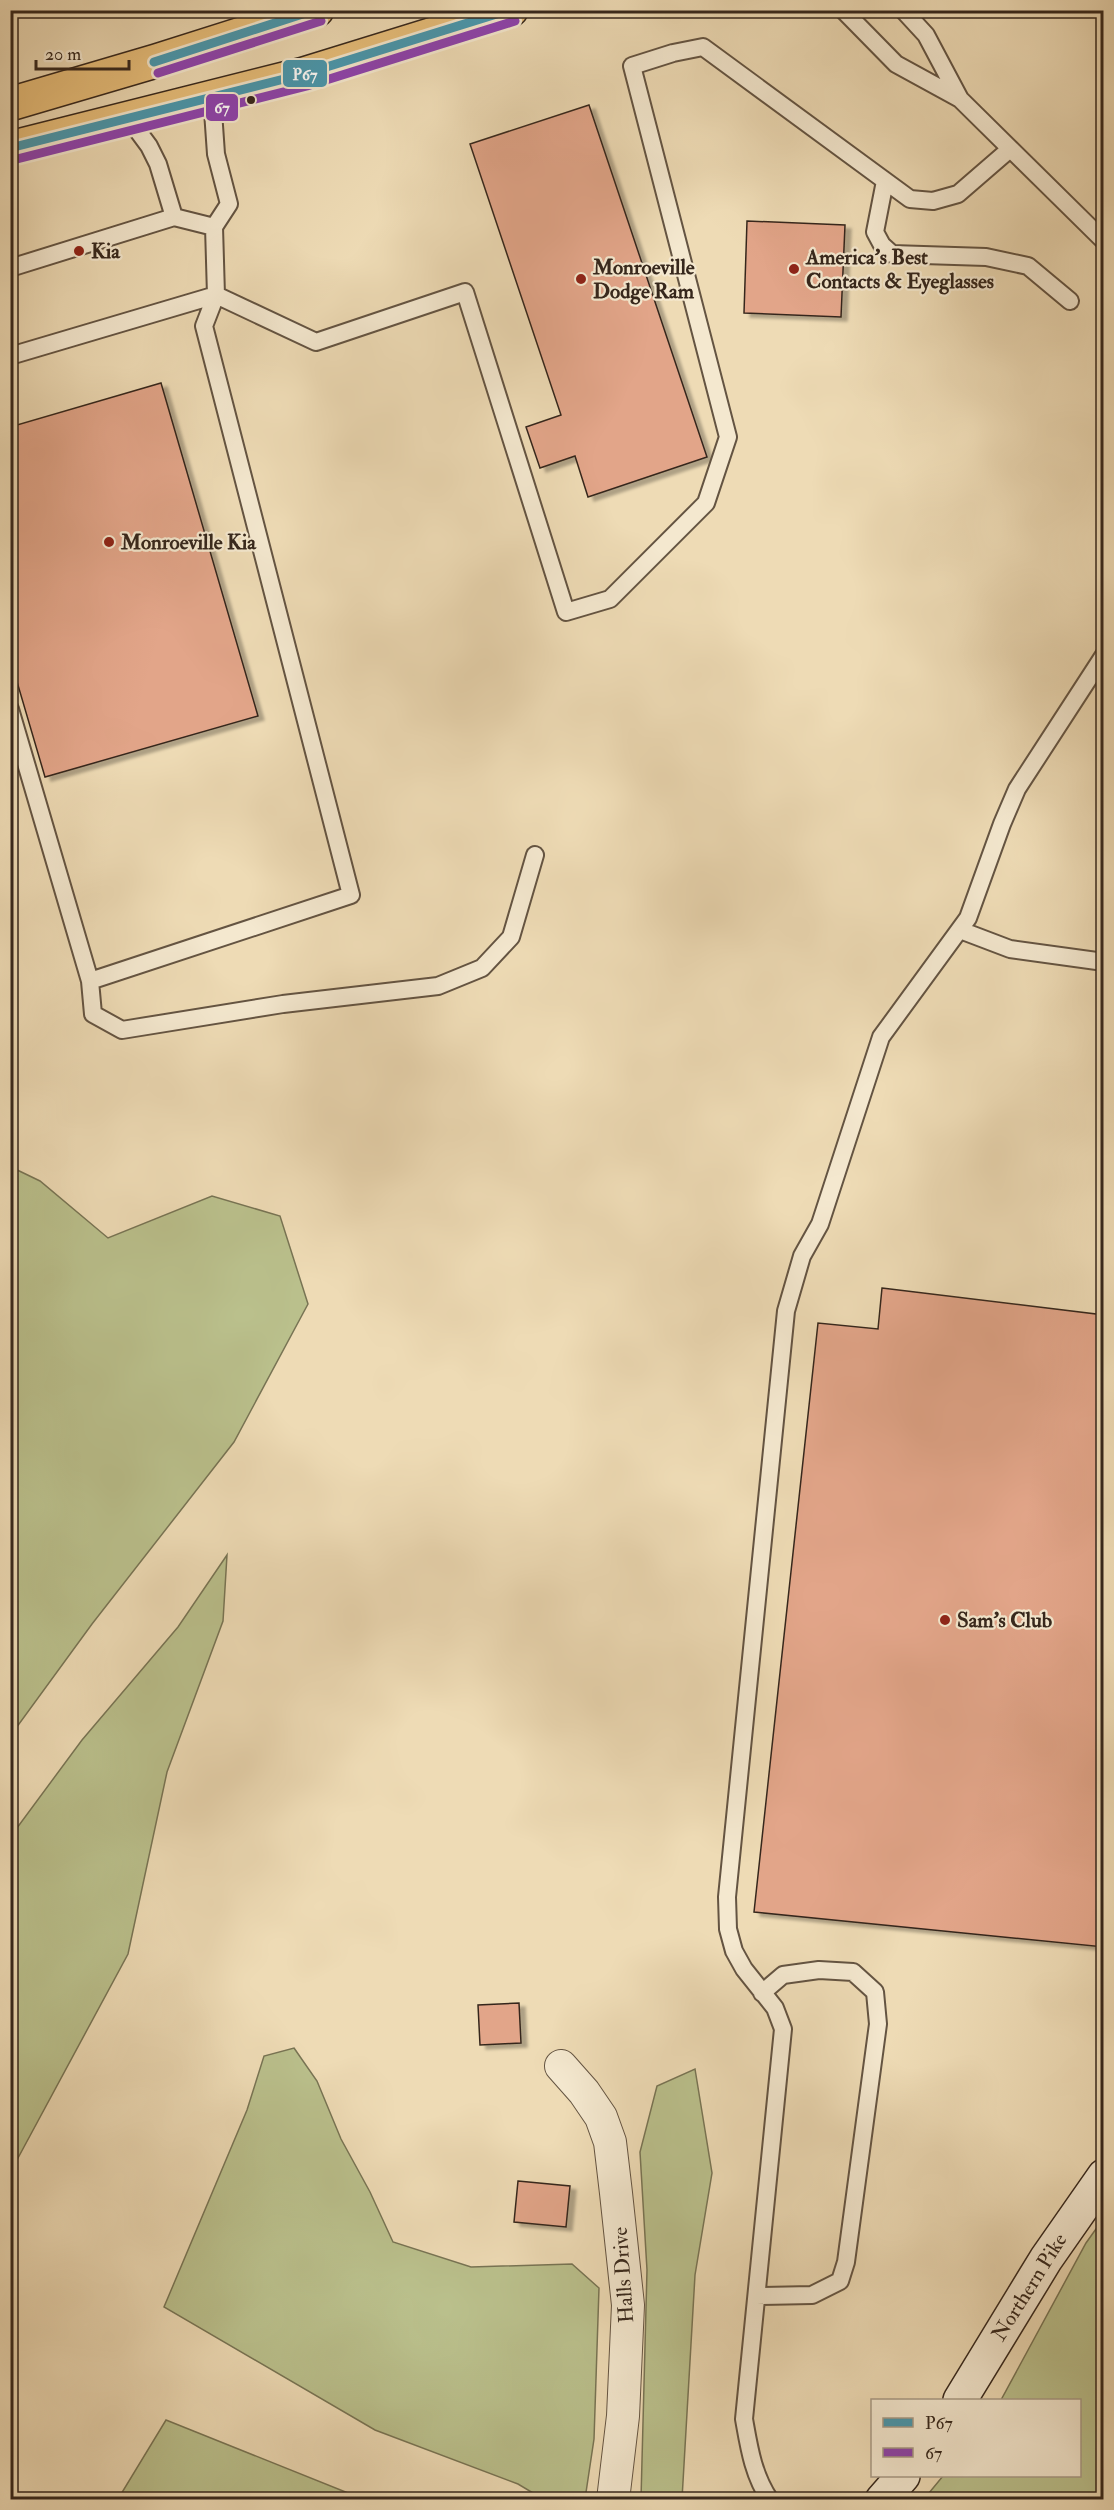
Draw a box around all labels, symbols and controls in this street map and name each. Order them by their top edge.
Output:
scale bar [36,33,129,71]
text: 20 m [45,43,81,66]
line badge: P67 [282,59,328,88]
text: P67 [293,65,318,85]
line badge: 67 [205,93,239,122]
unlabelled marker [245,94,257,106]
text: 67 [214,98,230,118]
place label: Kia [91,238,121,265]
marker: Kia [72,244,86,258]
place label: America's Best Contacts & Eyeglasses [805,244,994,295]
place label: Monroeville Dodge Ram [592,254,695,305]
marker: America's Best Contacts & Eyeglasses [787,262,801,276]
marker: Monroeville Dodge Ram [574,272,588,286]
place label: Monroeville Kia [120,529,257,556]
marker: Monroeville Kia [102,535,116,549]
place label: Sam's Club [957,1607,1053,1634]
marker: Sam's Club [938,1613,952,1627]
street label: Halls Drive [607,2226,640,2324]
street label: Northern Pike [986,2228,1073,2346]
legend [871,2399,1081,2477]
text: P67 [925,2412,953,2435]
text: 67 [925,2442,942,2465]

